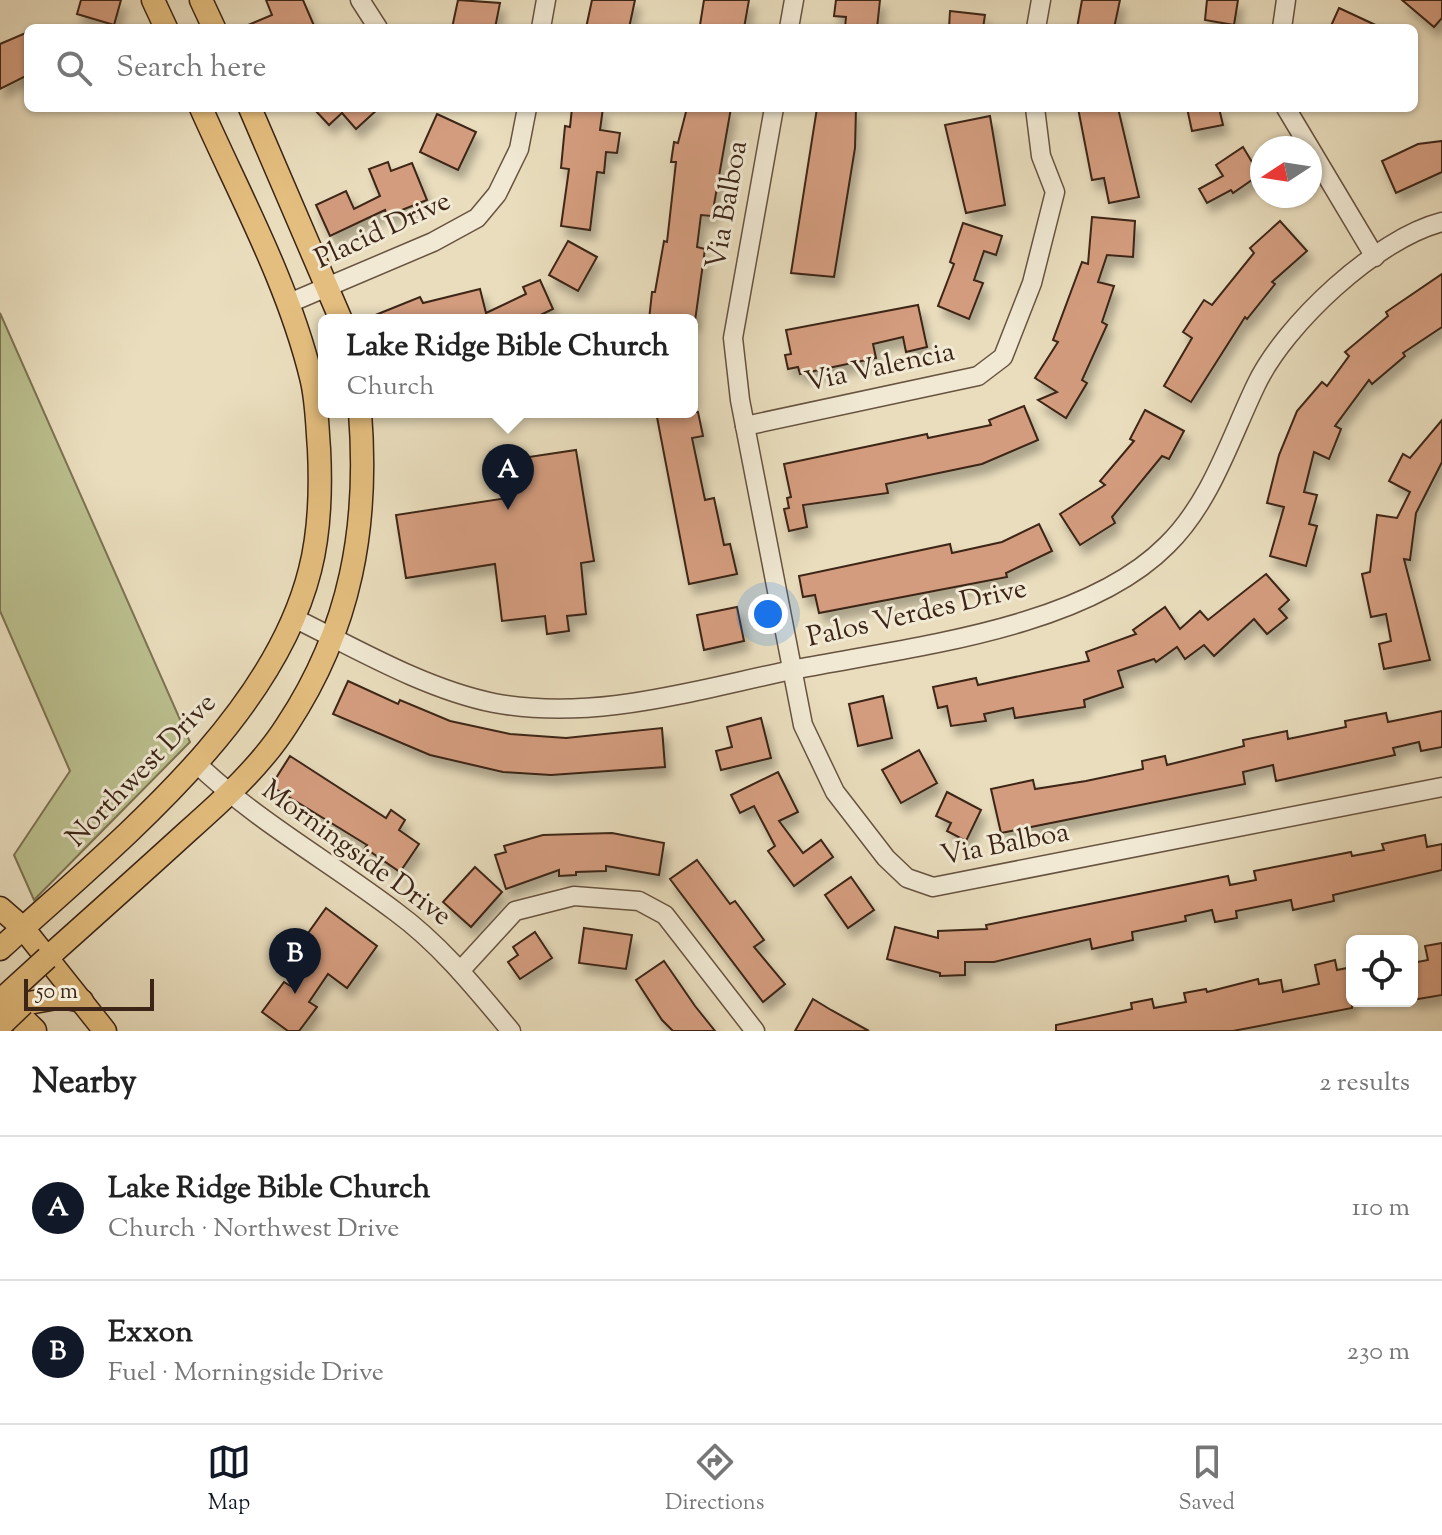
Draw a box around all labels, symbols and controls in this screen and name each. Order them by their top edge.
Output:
search box [24,24,1418,112]
icon: search [52,46,96,90]
text: Search here [116,47,266,90]
north arrow [1250,136,1322,208]
street label: Via Balboa [697,137,759,272]
street label: Placid Drive [309,182,457,280]
popup [318,314,698,418]
text: Lake Ridge Bible Church [347,326,669,369]
street label: Via Valencia [802,333,959,403]
text: Church [347,369,434,406]
pin: A [482,444,534,510]
street label: Palos Verdes Drive [803,569,1031,659]
your location [748,594,788,634]
street label: Northwest Drive [58,685,226,857]
street label: Morningside Drive [253,771,459,937]
street label: Via Balboa [937,813,1073,877]
pin: B [269,928,321,994]
map controls [1346,935,1418,1007]
button: locate [1346,935,1418,1007]
scale bar [24,975,154,1011]
text: 50 m [36,977,78,1009]
text: Nearby [32,1059,137,1108]
text: 2 results [1319,1065,1410,1102]
text: Lake Ridge Bible Church [108,1168,430,1211]
text: A [47,1190,69,1227]
text: 110 m [1352,1190,1410,1227]
text: Church · Northwest Drive [108,1211,400,1248]
text: Exxon [108,1312,193,1355]
text: B [50,1334,66,1371]
text: 230 m [1347,1334,1410,1371]
text: Fuel · Morningside Drive [108,1355,384,1392]
tab: Map [207,1440,251,1520]
tab: Directions [665,1440,764,1520]
tab: Saved [1178,1440,1235,1520]

